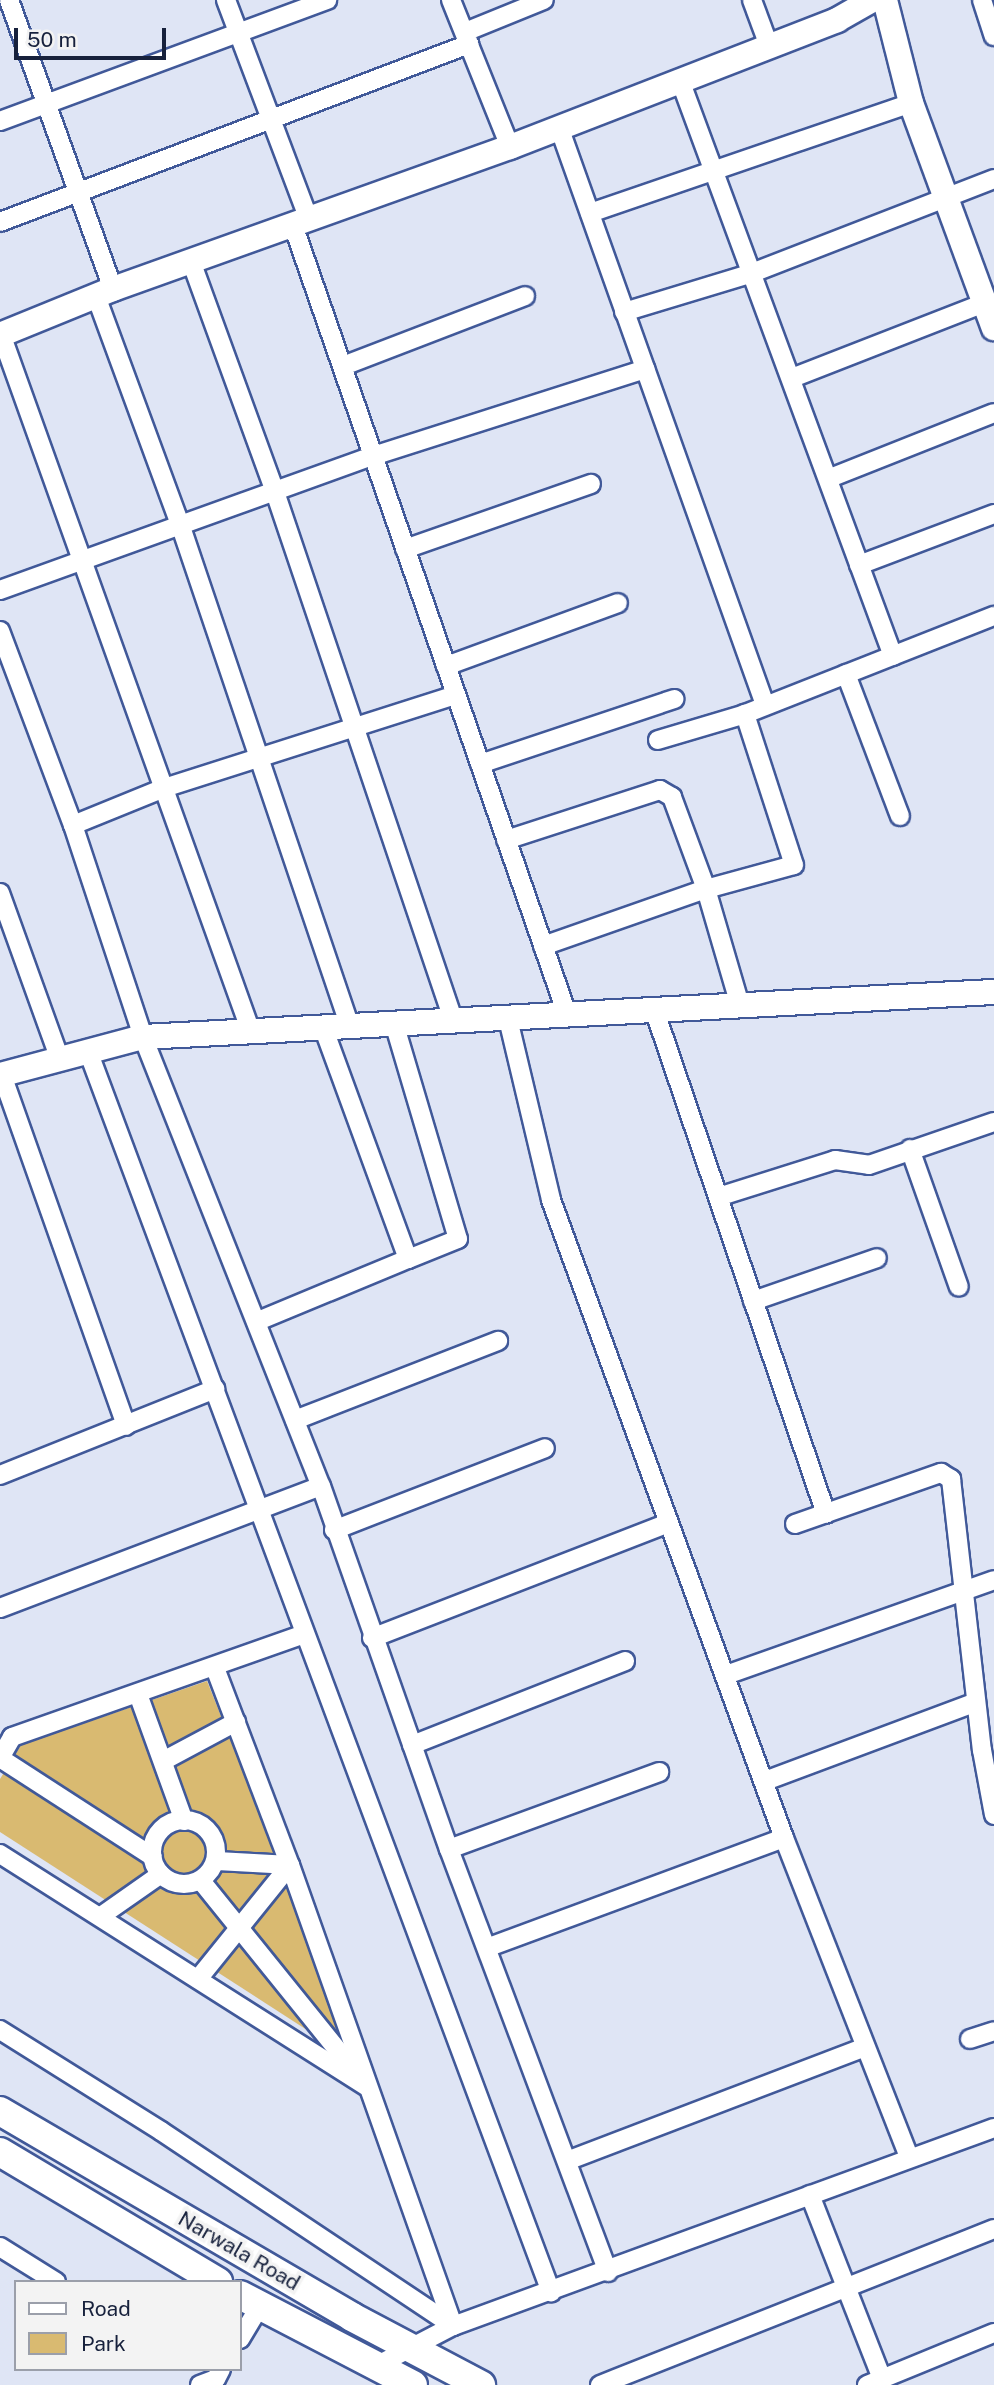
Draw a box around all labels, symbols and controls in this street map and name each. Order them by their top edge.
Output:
scale bar [18,14,170,58]
text: 50 m [27,27,77,52]
street label: Narwala Road [174,2206,304,2296]
legend [14,2280,242,2371]
text: Road [81,2296,131,2321]
text: Park [81,2331,126,2356]

